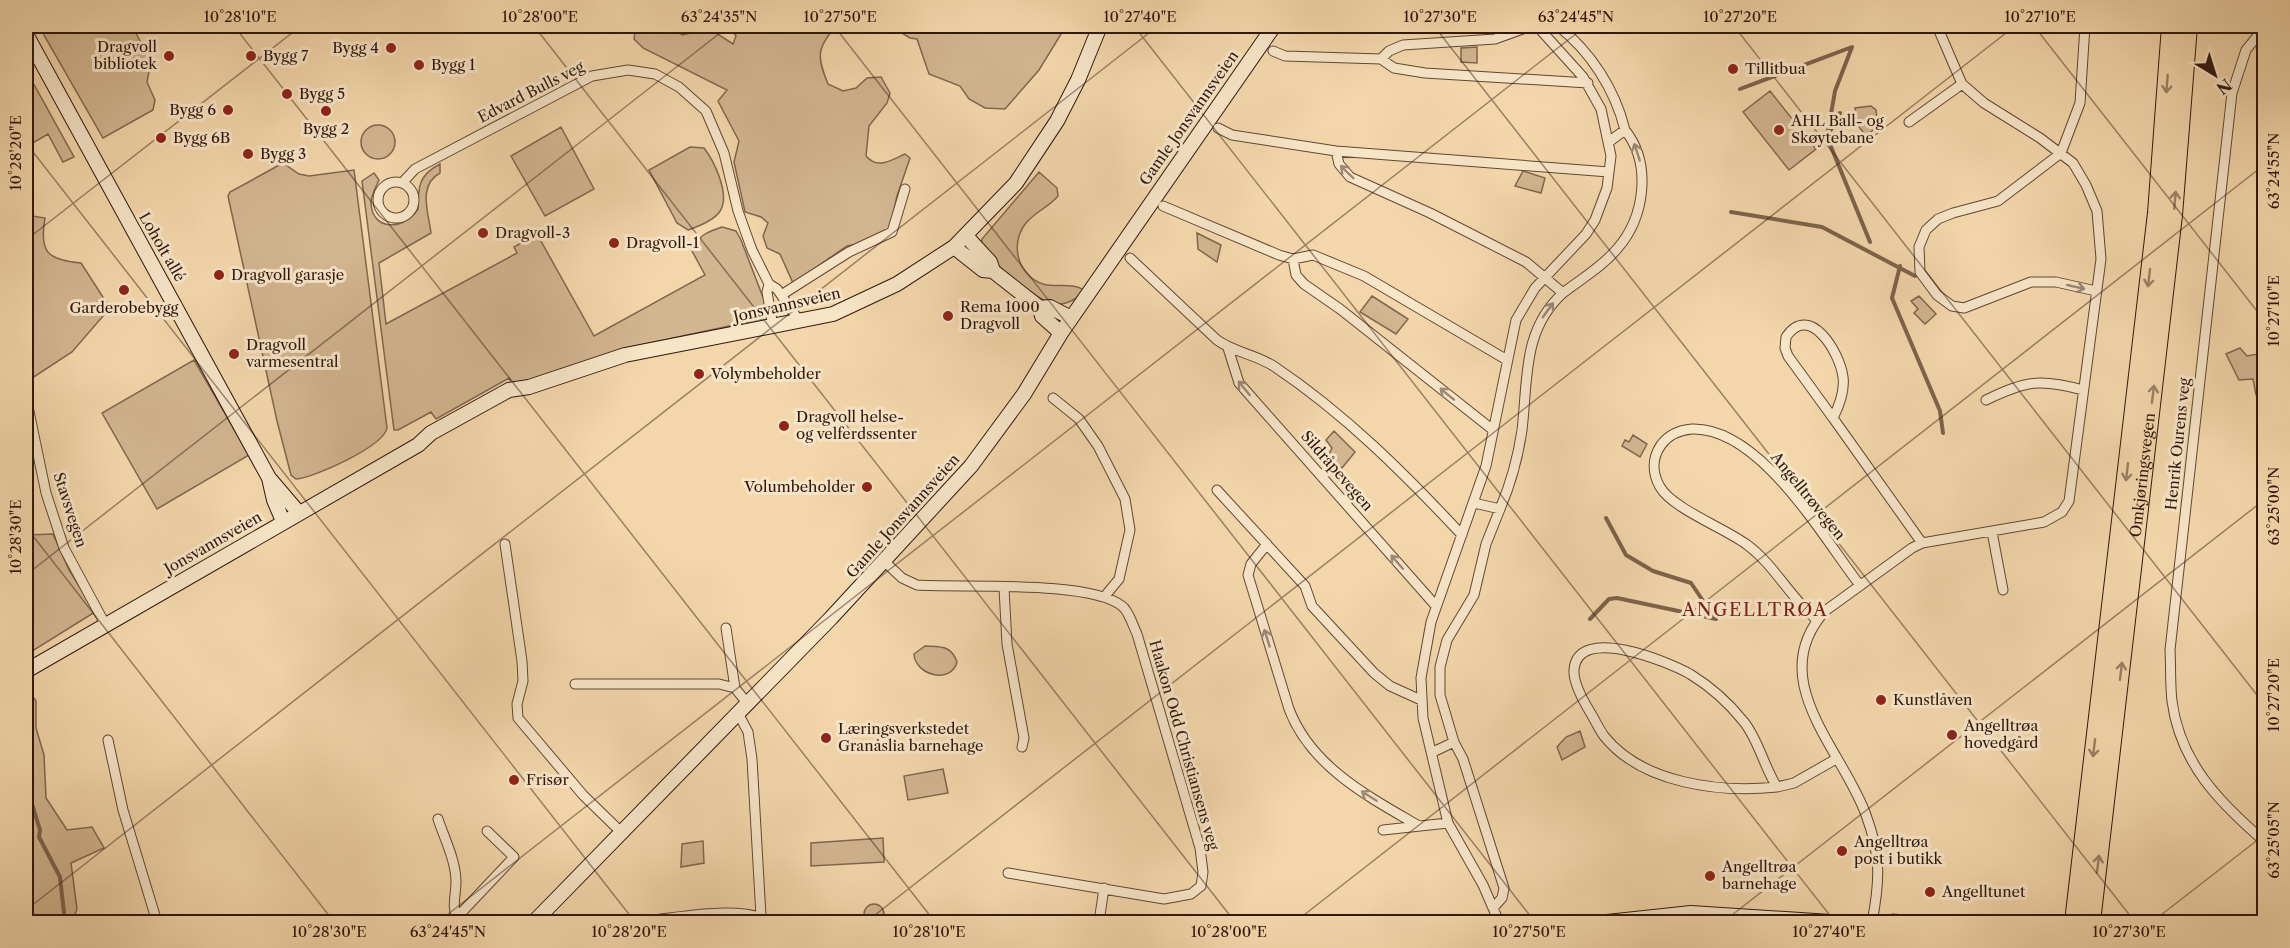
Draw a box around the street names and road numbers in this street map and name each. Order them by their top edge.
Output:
street label: Gamle Jonsvannsveien [1135,46,1243,189]
street label: Edvard Bulls veg [474,57,587,127]
street label: Loholt allé [135,209,190,285]
street label: Jonsvannsveien [730,283,843,327]
street label: Henrik Ourens veg [2161,377,2194,511]
street label: Omkjøringsvegen [2126,411,2159,538]
street label: Sildråpevegen [1297,427,1378,515]
street label: Angelltrøvegen [1766,447,1850,544]
street label: Gamle Jonsvannsveien [842,449,964,582]
street label: Stavsvegen [49,470,92,550]
street label: Jonsvannsveien [159,507,265,579]
street label: Haakon Odd Christiansens veg [1145,638,1224,852]

